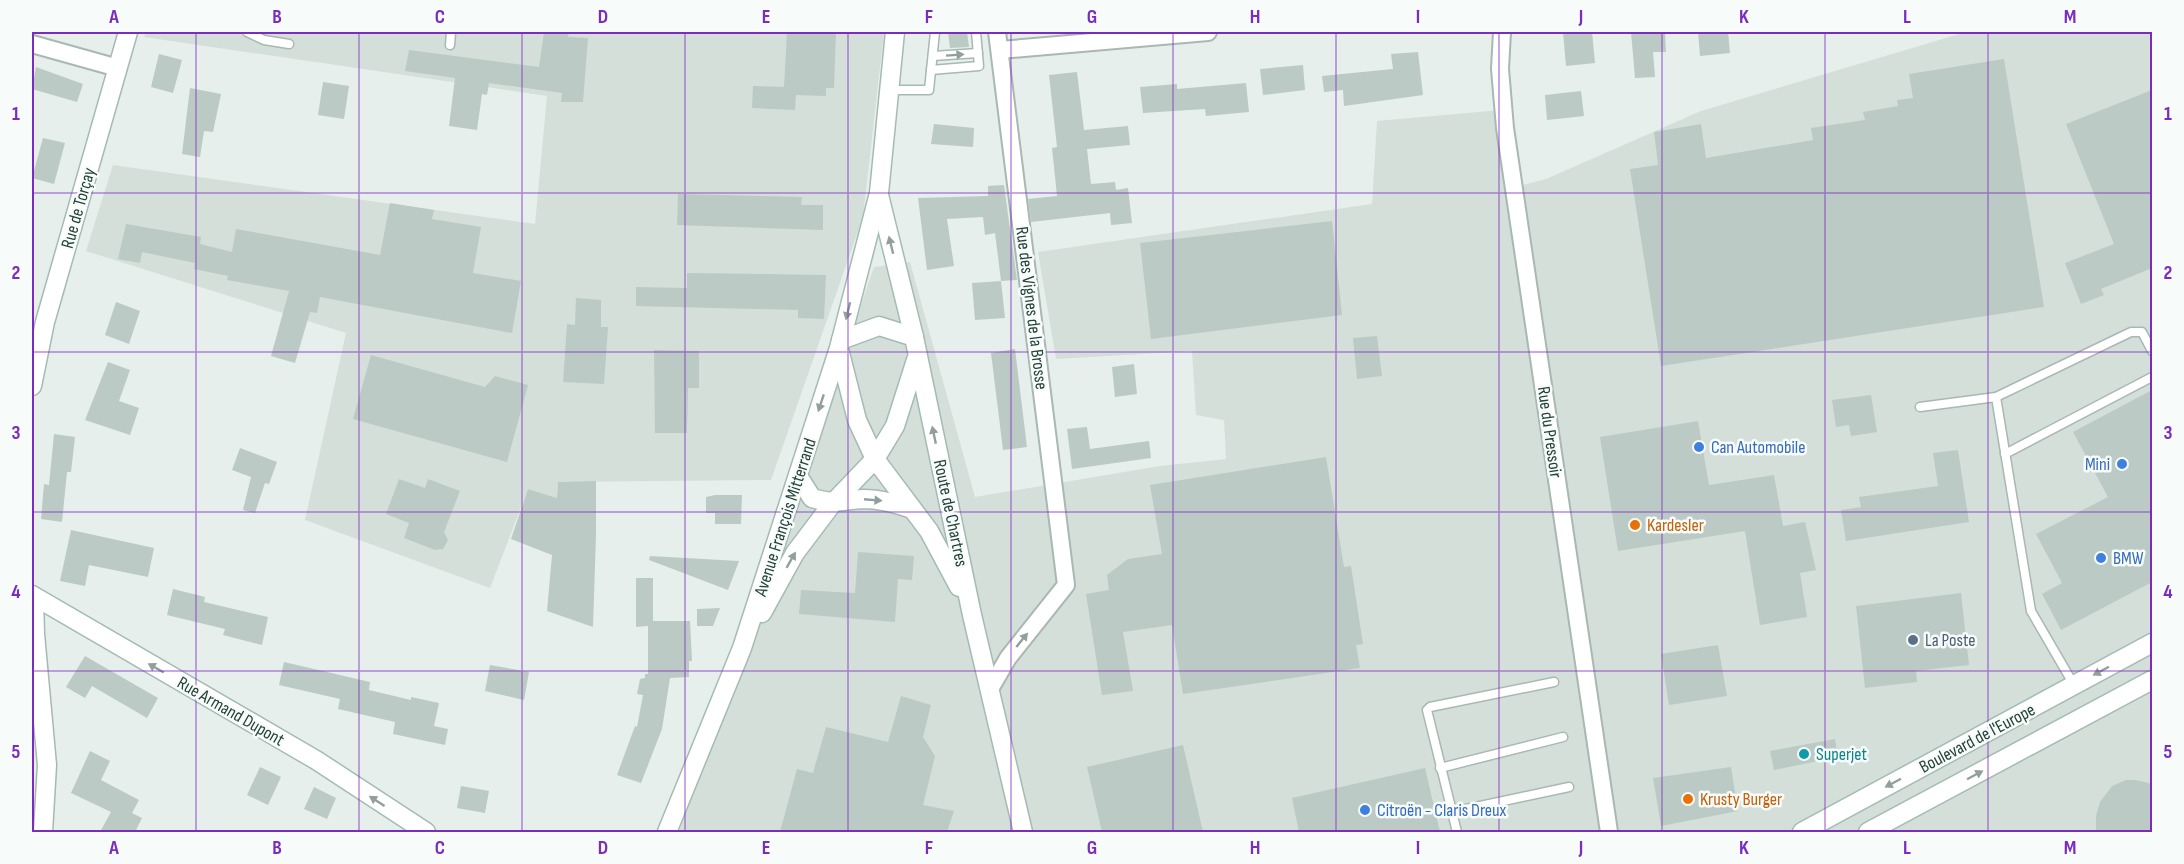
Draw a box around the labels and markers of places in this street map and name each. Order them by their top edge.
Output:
place label: Can Automobile [1711,437,1805,458]
marker: Can Automobile [1692,440,1706,454]
place label: Mini [2085,454,2110,475]
marker: Mini [2115,457,2129,471]
place label: Kardesler [1647,515,1704,536]
marker: Kardesler [1628,518,1642,532]
place label: BMW [2113,548,2144,569]
marker: BMW [2094,551,2108,565]
place label: La Poste [1925,630,1976,651]
marker: La Poste [1906,633,1920,647]
place label: Superjet [1816,744,1867,765]
marker: Superjet [1797,747,1811,761]
place label: Krusty Burger [1700,789,1782,810]
marker: Krusty Burger [1681,792,1695,806]
place label: Citroën - Claris Dreux [1377,800,1507,821]
marker: Citroën - Claris Dreux [1358,803,1372,817]

